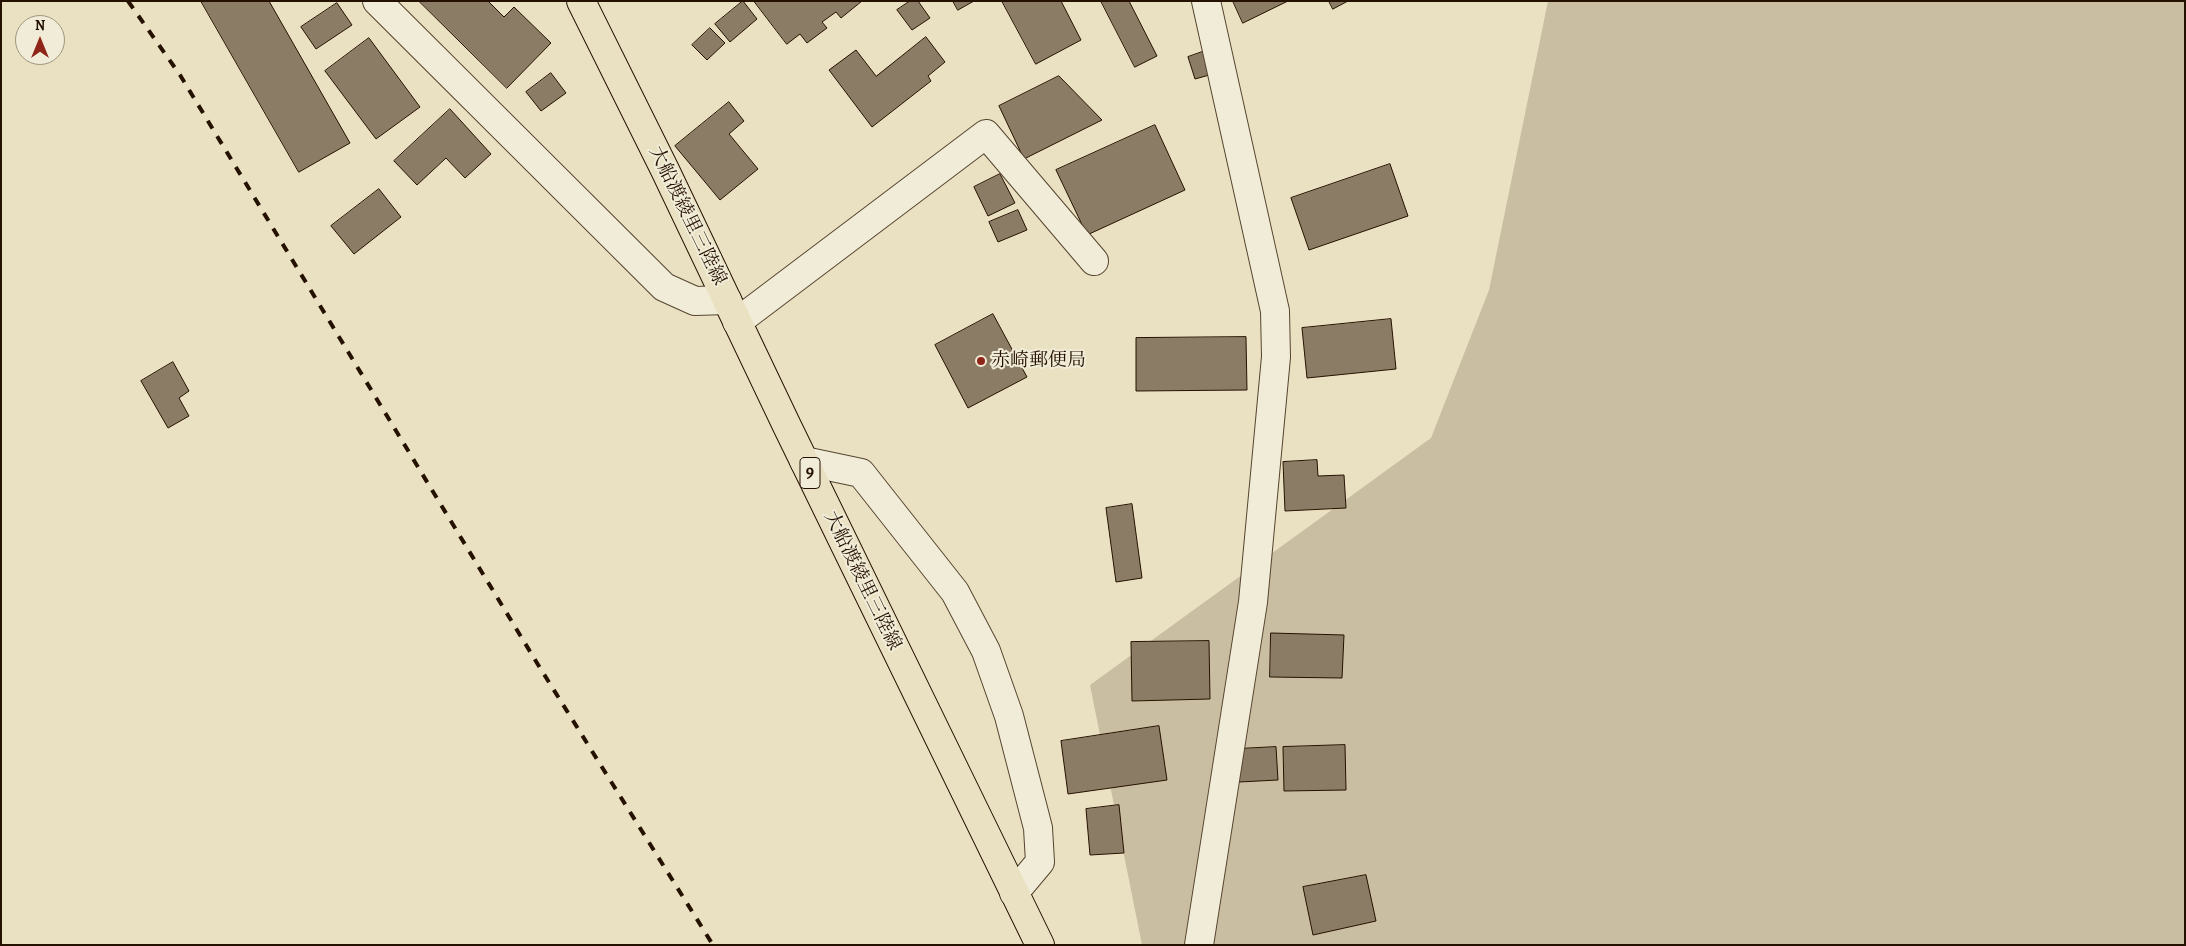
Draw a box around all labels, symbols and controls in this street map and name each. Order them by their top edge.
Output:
north arrow [15,15,65,65]
text: N [35,16,45,35]
street label: 大船渡綾里三陸線 [643,143,731,289]
place label: 赤崎郵便局 [991,350,1086,372]
marker: 赤崎郵便局 [975,355,987,367]
road number: 9 [800,458,820,488]
street label: 大船渡綾里三陸線 [818,508,906,654]

